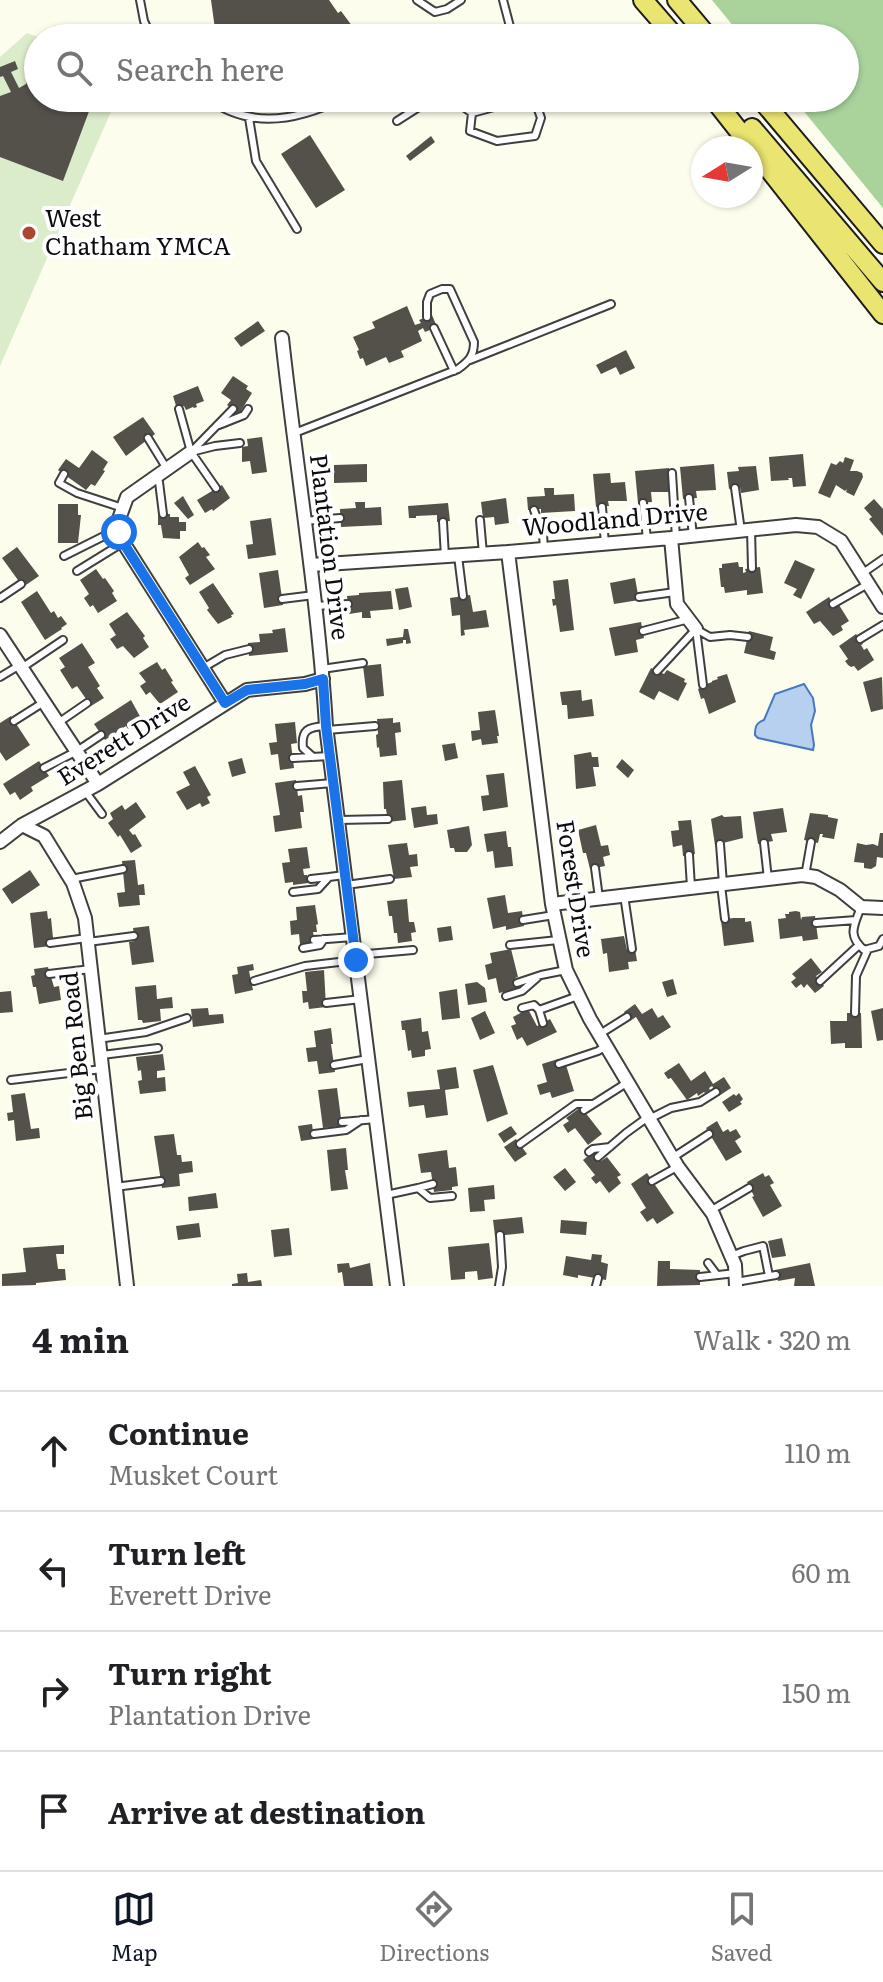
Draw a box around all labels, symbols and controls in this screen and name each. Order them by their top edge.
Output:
search box [24,24,859,112]
icon: search [52,46,96,90]
text: Search here [116,46,284,90]
north arrow [691,136,763,208]
place label: West Chatham YMCA [45,199,231,262]
marker: West Chatham YMCA [20,224,38,242]
street label: Plantation Drive [303,452,360,642]
street label: Woodland Drive [521,492,709,543]
route start [101,514,137,550]
street label: Everett Drive [49,683,196,793]
street label: Forest Drive [549,817,606,960]
route end [338,942,374,978]
street label: Big Ben Road [49,970,100,1122]
text: 4 min [32,1313,129,1363]
text: Walk · 320 m [693,1319,851,1358]
text: Continue [108,1410,249,1454]
icon: ahead [32,1429,76,1473]
text: 110 m [784,1432,851,1471]
text: Musket Court [108,1454,278,1493]
text: Turn left [108,1530,246,1574]
icon: left [32,1549,76,1593]
text: 60 m [792,1552,851,1591]
text: Everett Drive [108,1574,272,1613]
text: Turn right [108,1650,272,1694]
icon: right [32,1669,76,1713]
text: 150 m [782,1672,851,1711]
text: Plantation Drive [108,1694,311,1733]
icon: arrive [32,1789,76,1833]
text: Arrive at destination [108,1789,425,1833]
tab: Map [111,1887,158,1968]
tab: Directions [379,1887,489,1968]
tab: Saved [711,1887,772,1968]

